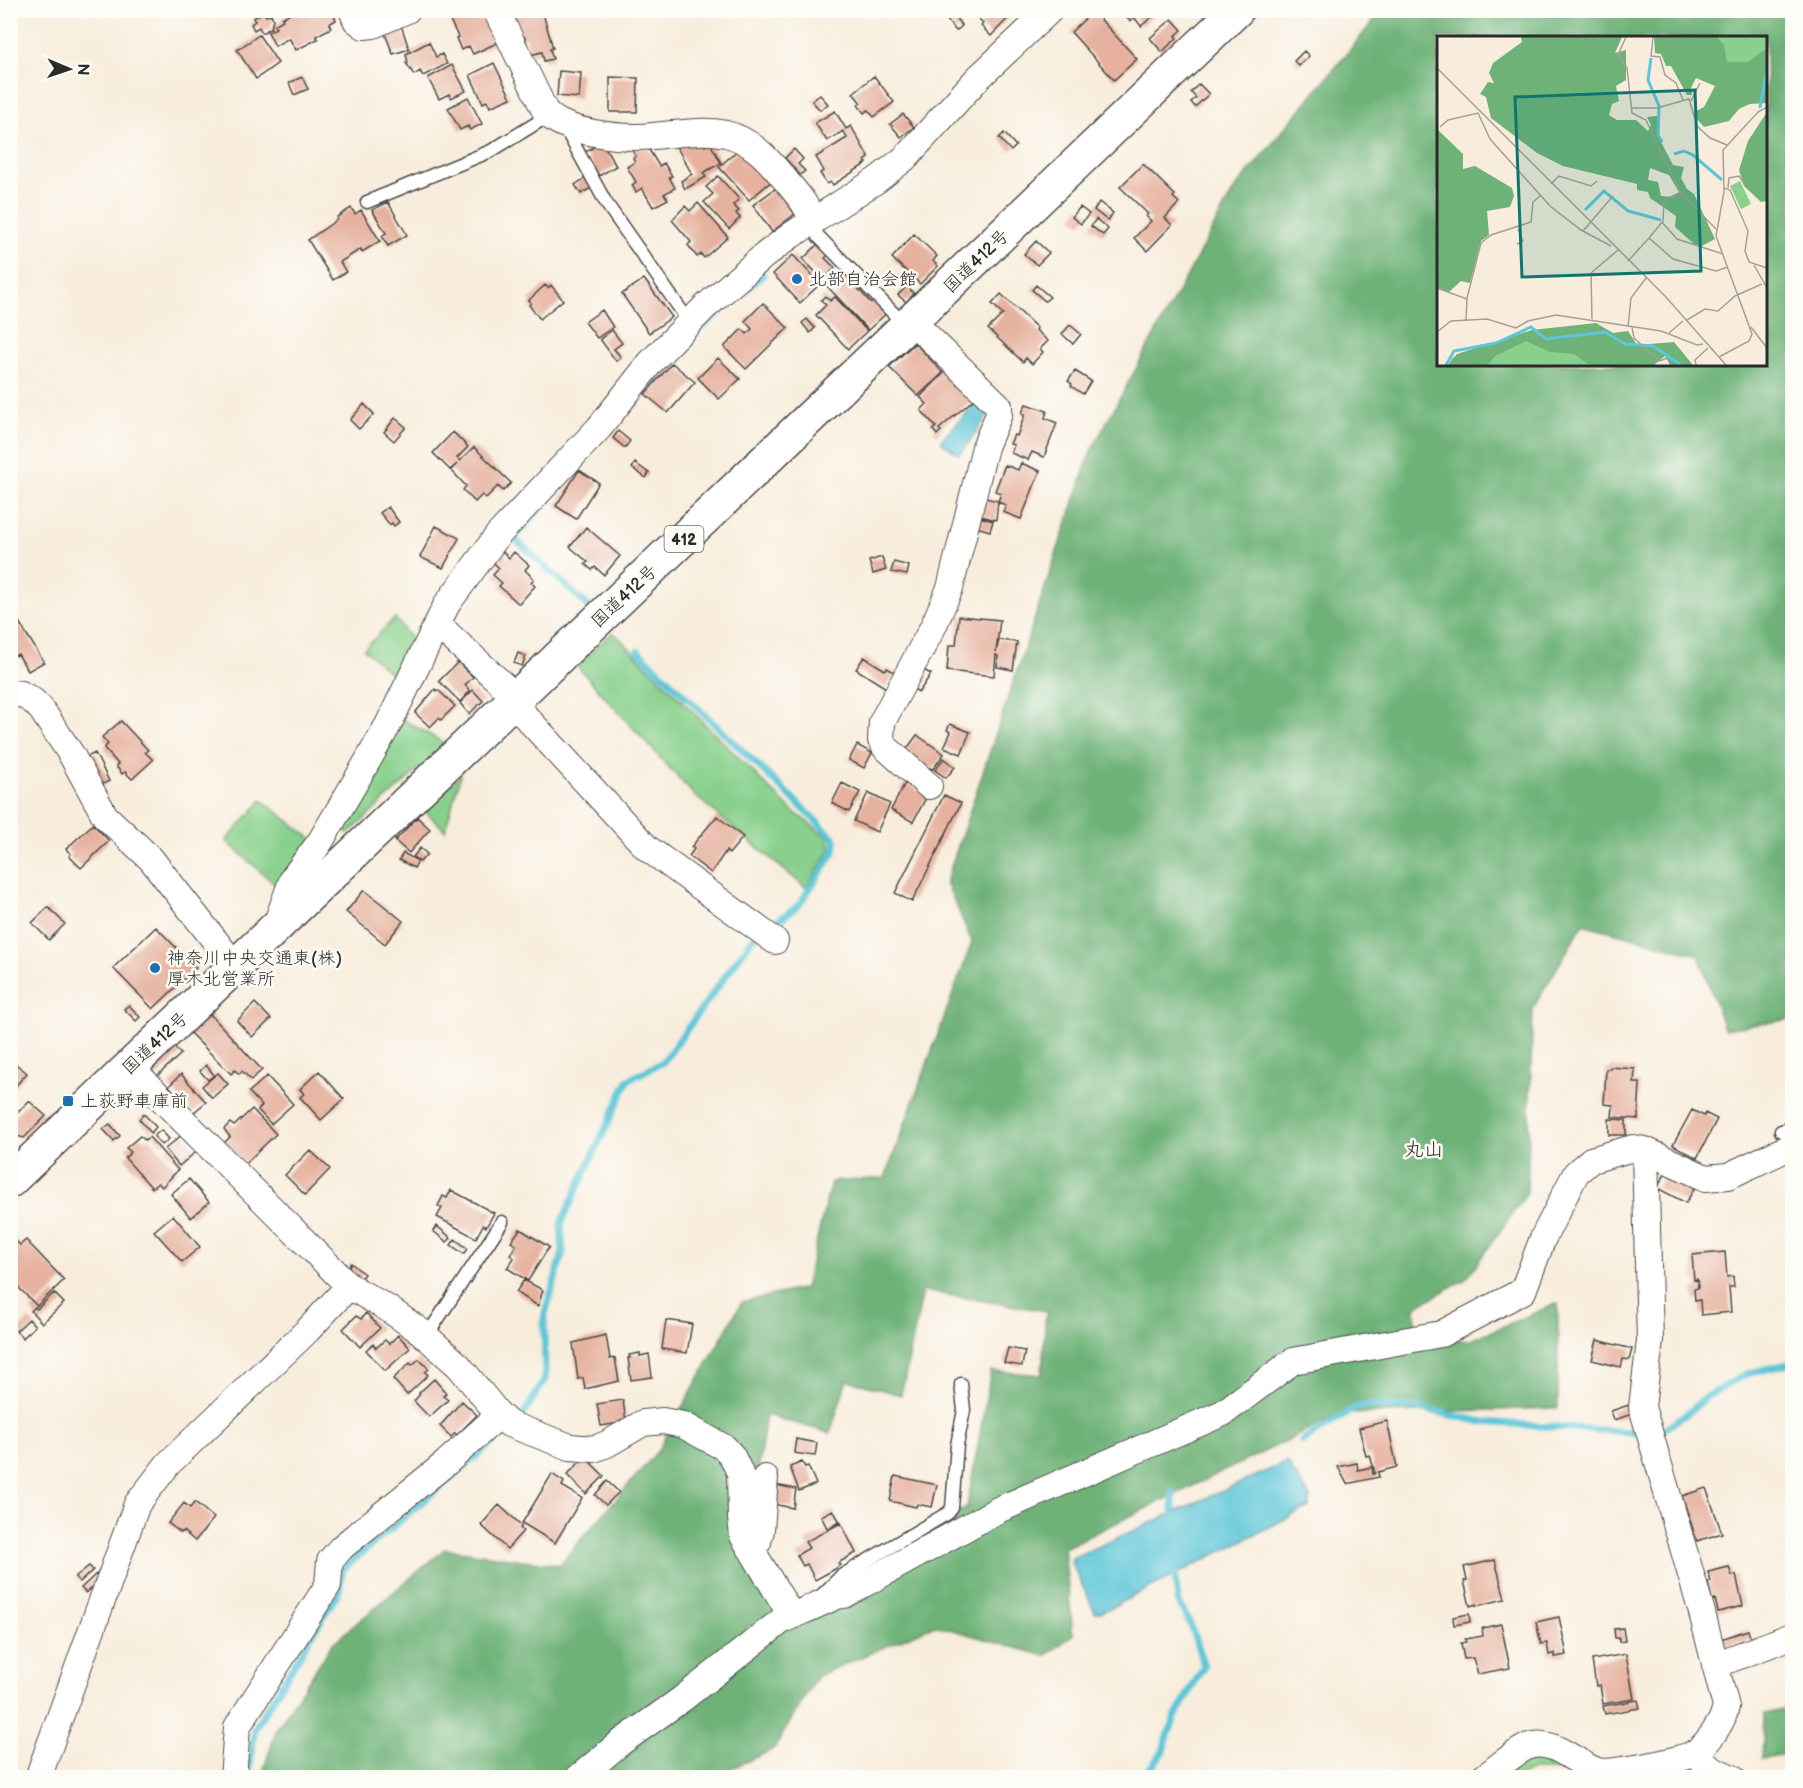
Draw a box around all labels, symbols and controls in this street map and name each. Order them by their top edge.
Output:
inset map [1437,36,1767,366]
north arrow [39,39,99,99]
text: N [73,63,92,76]
street label: 国道412号 [939,225,1013,298]
place label: 北部自治会館 [809,269,917,290]
marker: 北部自治会館 [790,272,804,286]
road number: 412 [664,526,704,552]
street label: 国道412号 [587,561,662,632]
place label: 神奈川中央交通東(株) 厚木北営業所 [167,948,342,990]
marker: 神奈川中央交通東(株) 厚木北営業所 [148,961,162,975]
street label: 国道412号 [118,1008,193,1079]
place label: 上荻野車庫前 [80,1091,188,1112]
marker: 上荻野車庫前 [61,1094,75,1108]
district label: 丸山 [1404,1138,1444,1162]

